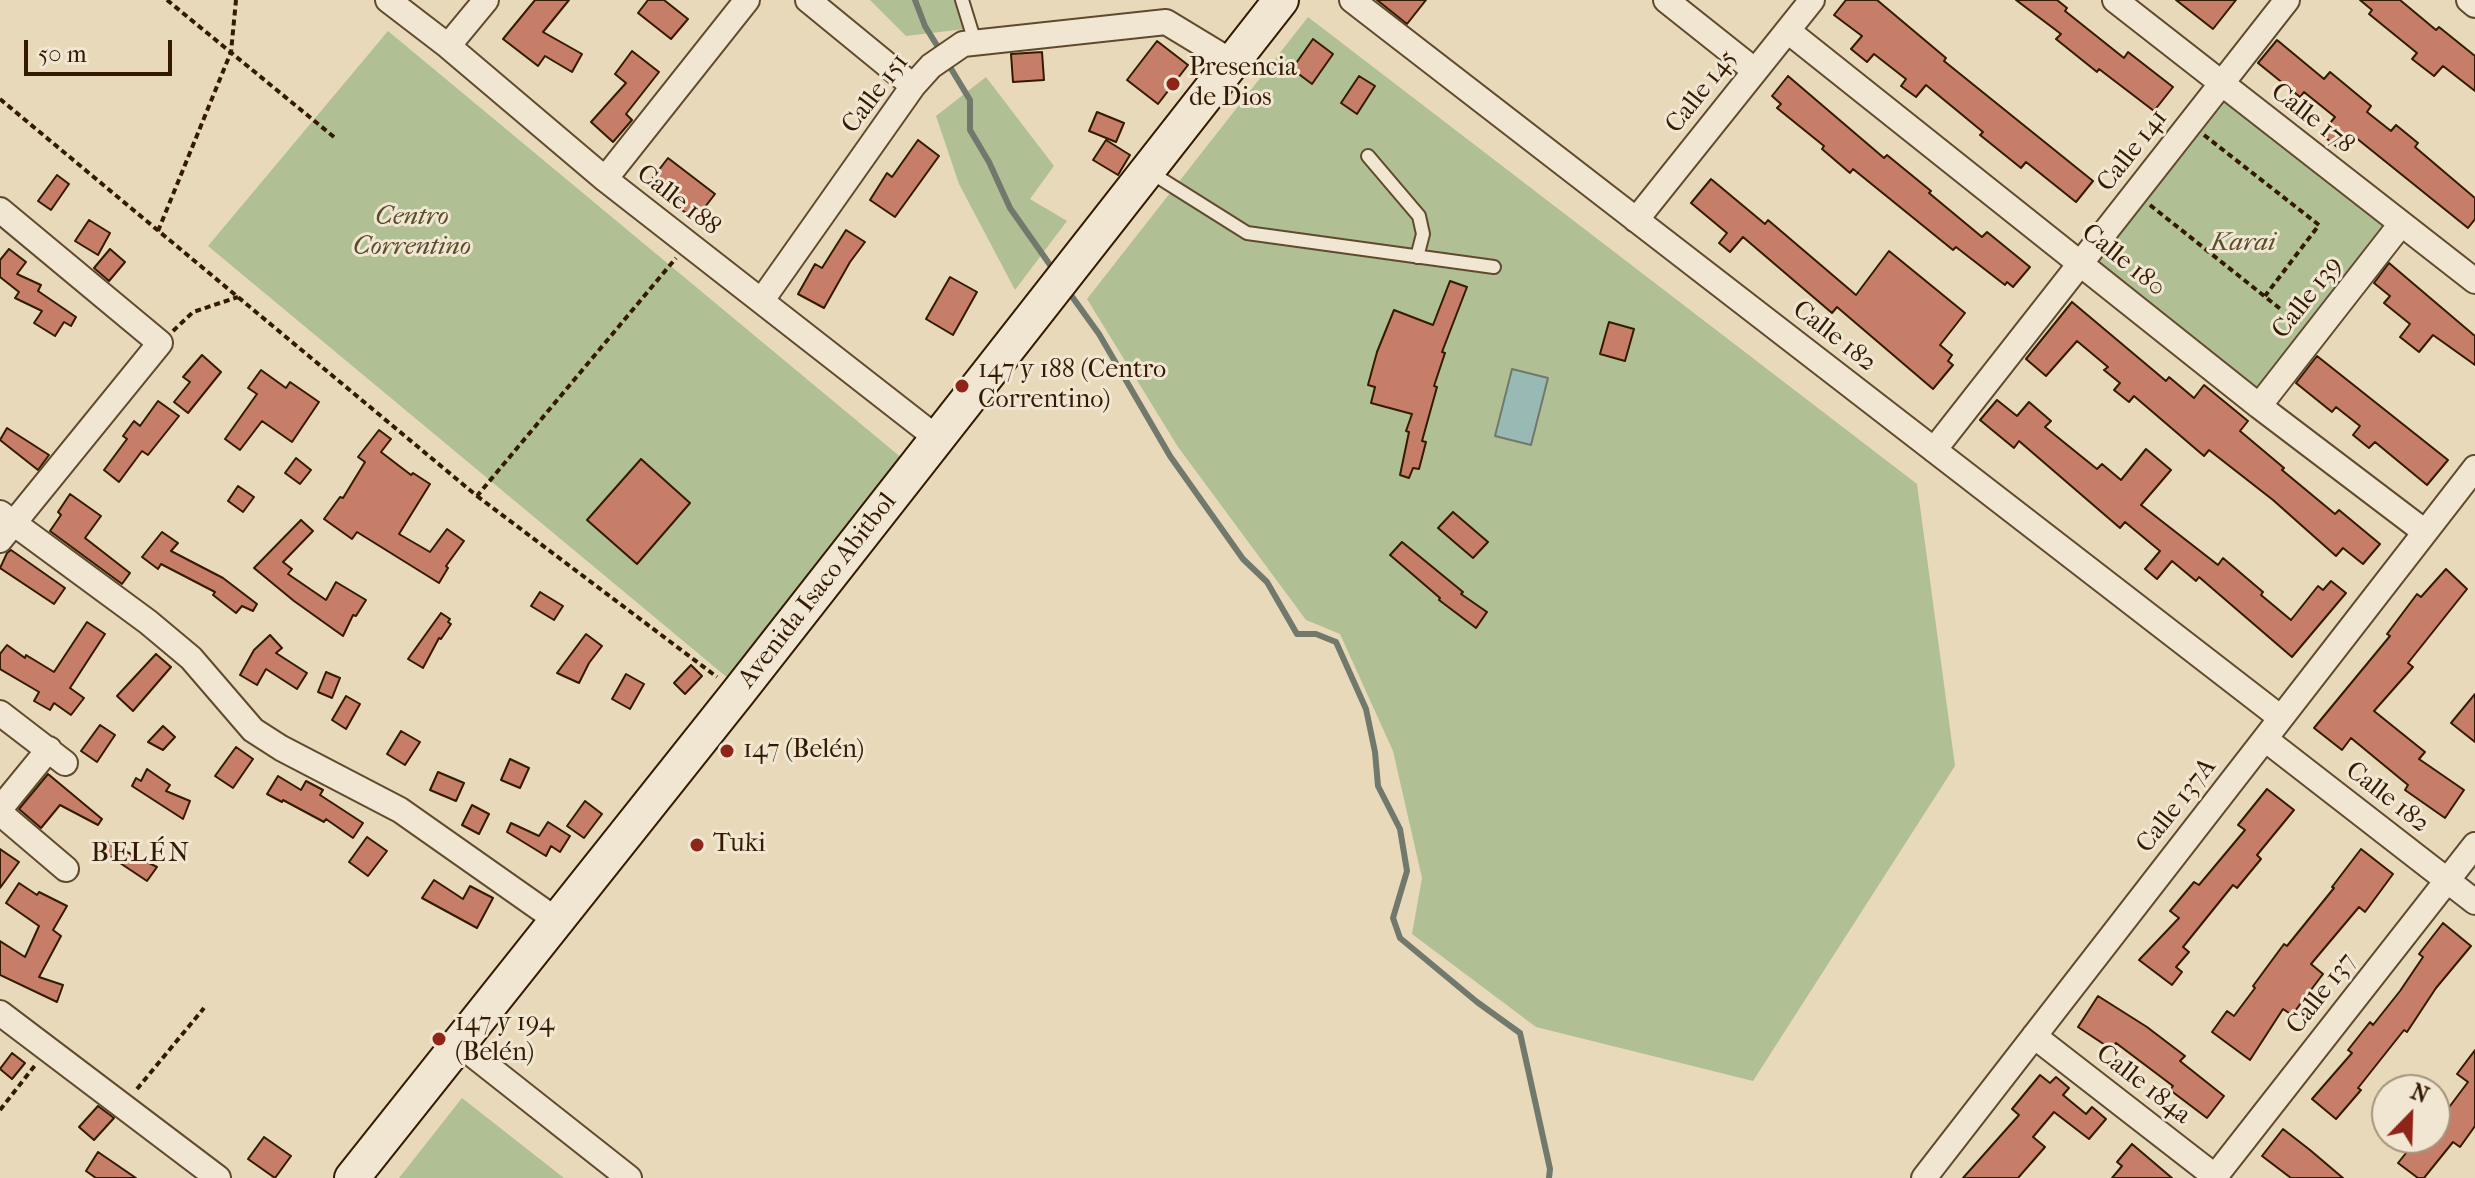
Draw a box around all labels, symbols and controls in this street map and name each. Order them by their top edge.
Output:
scale bar [28,24,176,74]
text: 50 m [38,40,87,68]
street label: Calle 145 [1660,44,1744,140]
street label: Calle 151 [836,48,916,140]
place label: Presencia de Dios [1189,53,1297,114]
marker: Presencia de Dios [1164,75,1182,93]
street label: Calle 178 [2264,77,2360,161]
street label: Calle 141 [2091,104,2175,198]
street label: Calle 188 [630,159,726,243]
park label: Centro Correntino [353,202,471,264]
street label: Calle 180 [2075,218,2171,304]
park label: Karai [2211,228,2275,260]
street label: Calle 139 [2266,251,2350,345]
street label: Calle 182 [1786,295,1882,379]
place label: 147 y 188 (Centro Correntino) [978,355,1166,416]
marker: 147 y 188 (Centro Correntino) [953,377,971,395]
street label: Avenida Isaco Abitbol [732,487,904,695]
place label: 147 (Belén) [743,735,864,767]
marker: 147 (Belén) [718,742,736,760]
street label: Calle 137A [2130,752,2224,860]
street label: Calle 182 [2339,756,2435,840]
place label: Tuki [713,829,766,861]
marker: Tuki [688,836,706,854]
district label: BELÉN [91,837,191,871]
street label: Calle 137 [2281,947,2363,1041]
place label: 147 y 194 (Belén) [455,1008,554,1070]
marker: 147 y 194 (Belén) [430,1030,448,1048]
street label: Calle 184a [2089,1038,2197,1132]
north arrow [2371,1074,2451,1154]
text: N [2407,1079,2432,1109]

